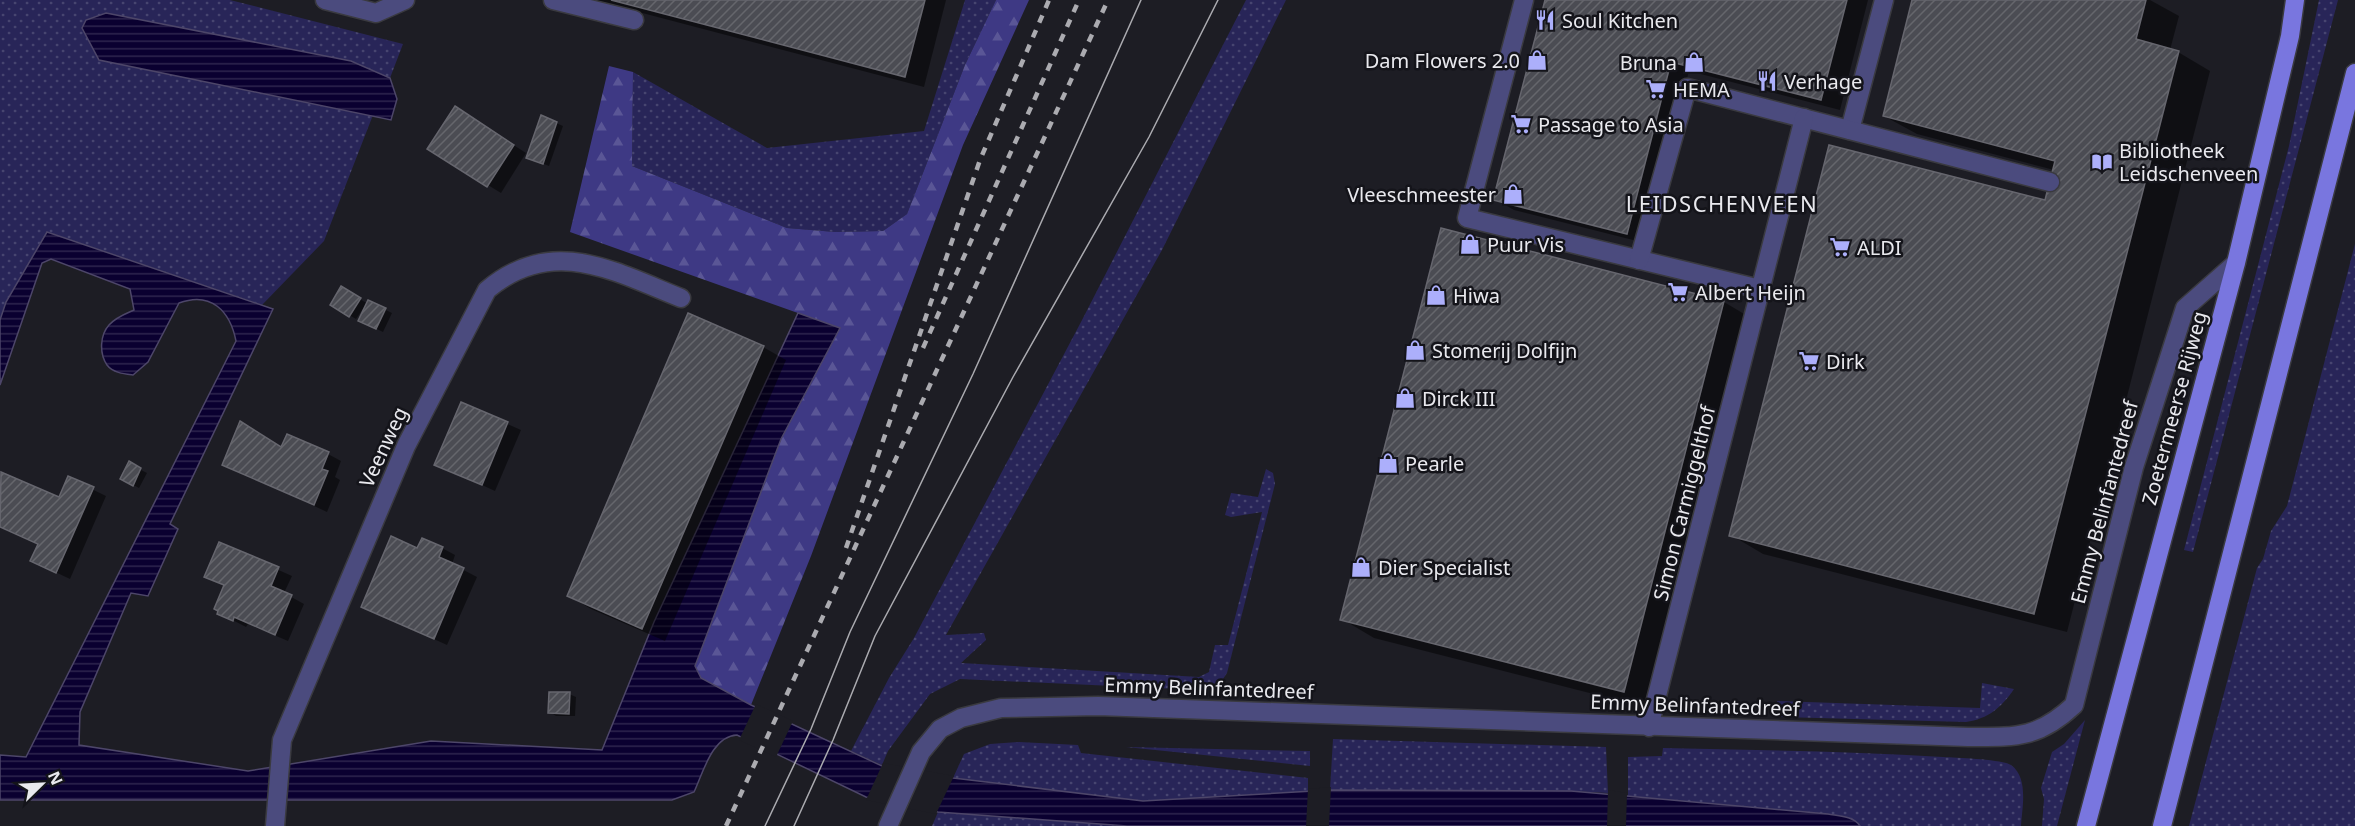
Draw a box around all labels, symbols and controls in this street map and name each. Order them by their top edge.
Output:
place label: Soul Kitchen [1562,7,1678,34]
restaurant icon: Soul Kitchen [1533,8,1557,32]
place label: Dam Flowers 2.0 [1365,47,1520,74]
shop icon: Dam Flowers 2.0 [1525,48,1549,72]
place label: Bruna [1620,49,1677,76]
shop icon: Bruna [1682,50,1706,74]
place label: Verhage [1784,68,1862,95]
restaurant icon: Verhage [1755,69,1779,93]
place label: HEMA [1673,76,1730,103]
supermarket icon: HEMA [1644,77,1668,101]
place label: Passage to Asia [1538,111,1684,138]
supermarket icon: Passage to Asia [1509,112,1533,136]
place label: Bibliotheek Leidschenveen [2119,137,2258,187]
library icon: Bibliotheek Leidschenveen [2090,150,2114,174]
place label: Vleeschmeester [1347,181,1496,208]
shop icon: Vleeschmeester [1501,182,1525,206]
district label: LEIDSCHENVEEN [1626,188,1818,218]
place label: Puur Vis [1487,231,1564,258]
shop icon: Puur Vis [1458,232,1482,256]
place label: ALDI [1857,234,1902,261]
supermarket icon: ALDI [1828,235,1852,259]
place label: Albert Heijn [1695,279,1806,306]
supermarket icon: Albert Heijn [1666,280,1690,304]
place label: Hiwa [1453,282,1500,309]
shop icon: Hiwa [1424,283,1448,307]
street label: Zoetermeerse Rijweg [2135,308,2213,508]
place label: Stomerij Dolfijn [1432,337,1577,364]
shop icon: Stomerij Dolfijn [1403,338,1427,362]
place label: Dirk [1826,348,1865,375]
supermarket icon: Dirk [1797,349,1821,373]
place label: Dirck III [1422,385,1495,412]
shop icon: Dirck III [1393,386,1417,410]
street label: Emmy Belinfantedreef [2064,396,2144,607]
street label: Veenweg [353,402,413,492]
street label: Simon Carmiggelthof [1647,402,1722,603]
place label: Pearle [1405,450,1464,477]
shop icon: Pearle [1376,451,1400,475]
place label: Dier Specialist [1378,554,1510,581]
shop icon: Dier Specialist [1349,555,1373,579]
street label: Emmy Belinfantedreef [1104,671,1315,705]
street label: Emmy Belinfantedreef [1590,688,1801,722]
north arrow [12,754,72,814]
text: N [43,767,68,788]

